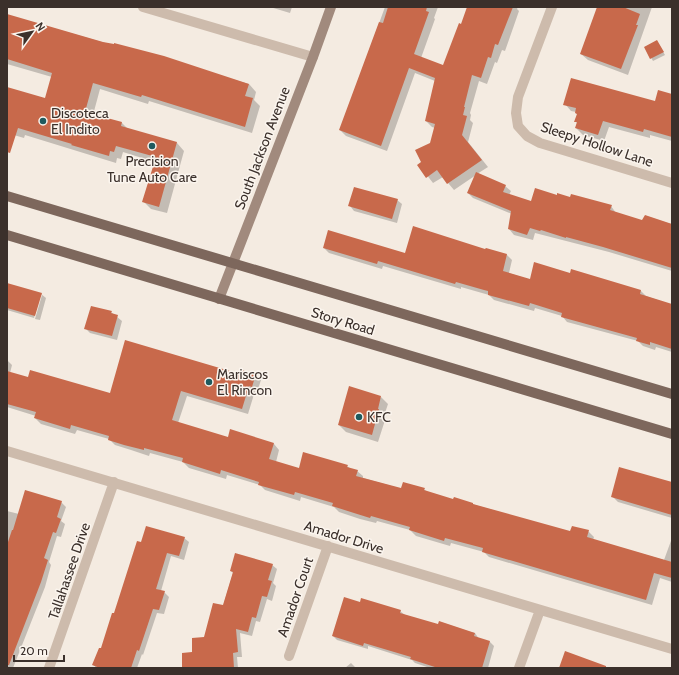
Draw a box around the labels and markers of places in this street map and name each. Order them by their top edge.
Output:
place label: Discoteca El Indito [51,104,109,138]
marker: Discoteca El Indito [38,116,48,126]
marker: Precision Tune Auto Care [147,141,157,151]
place label: Precision Tune Auto Care [107,152,197,186]
place label: Mariscos El Rincon [217,365,272,399]
marker: Mariscos El Rincon [204,377,214,387]
place label: KFC [367,408,391,426]
marker: KFC [354,412,364,422]

